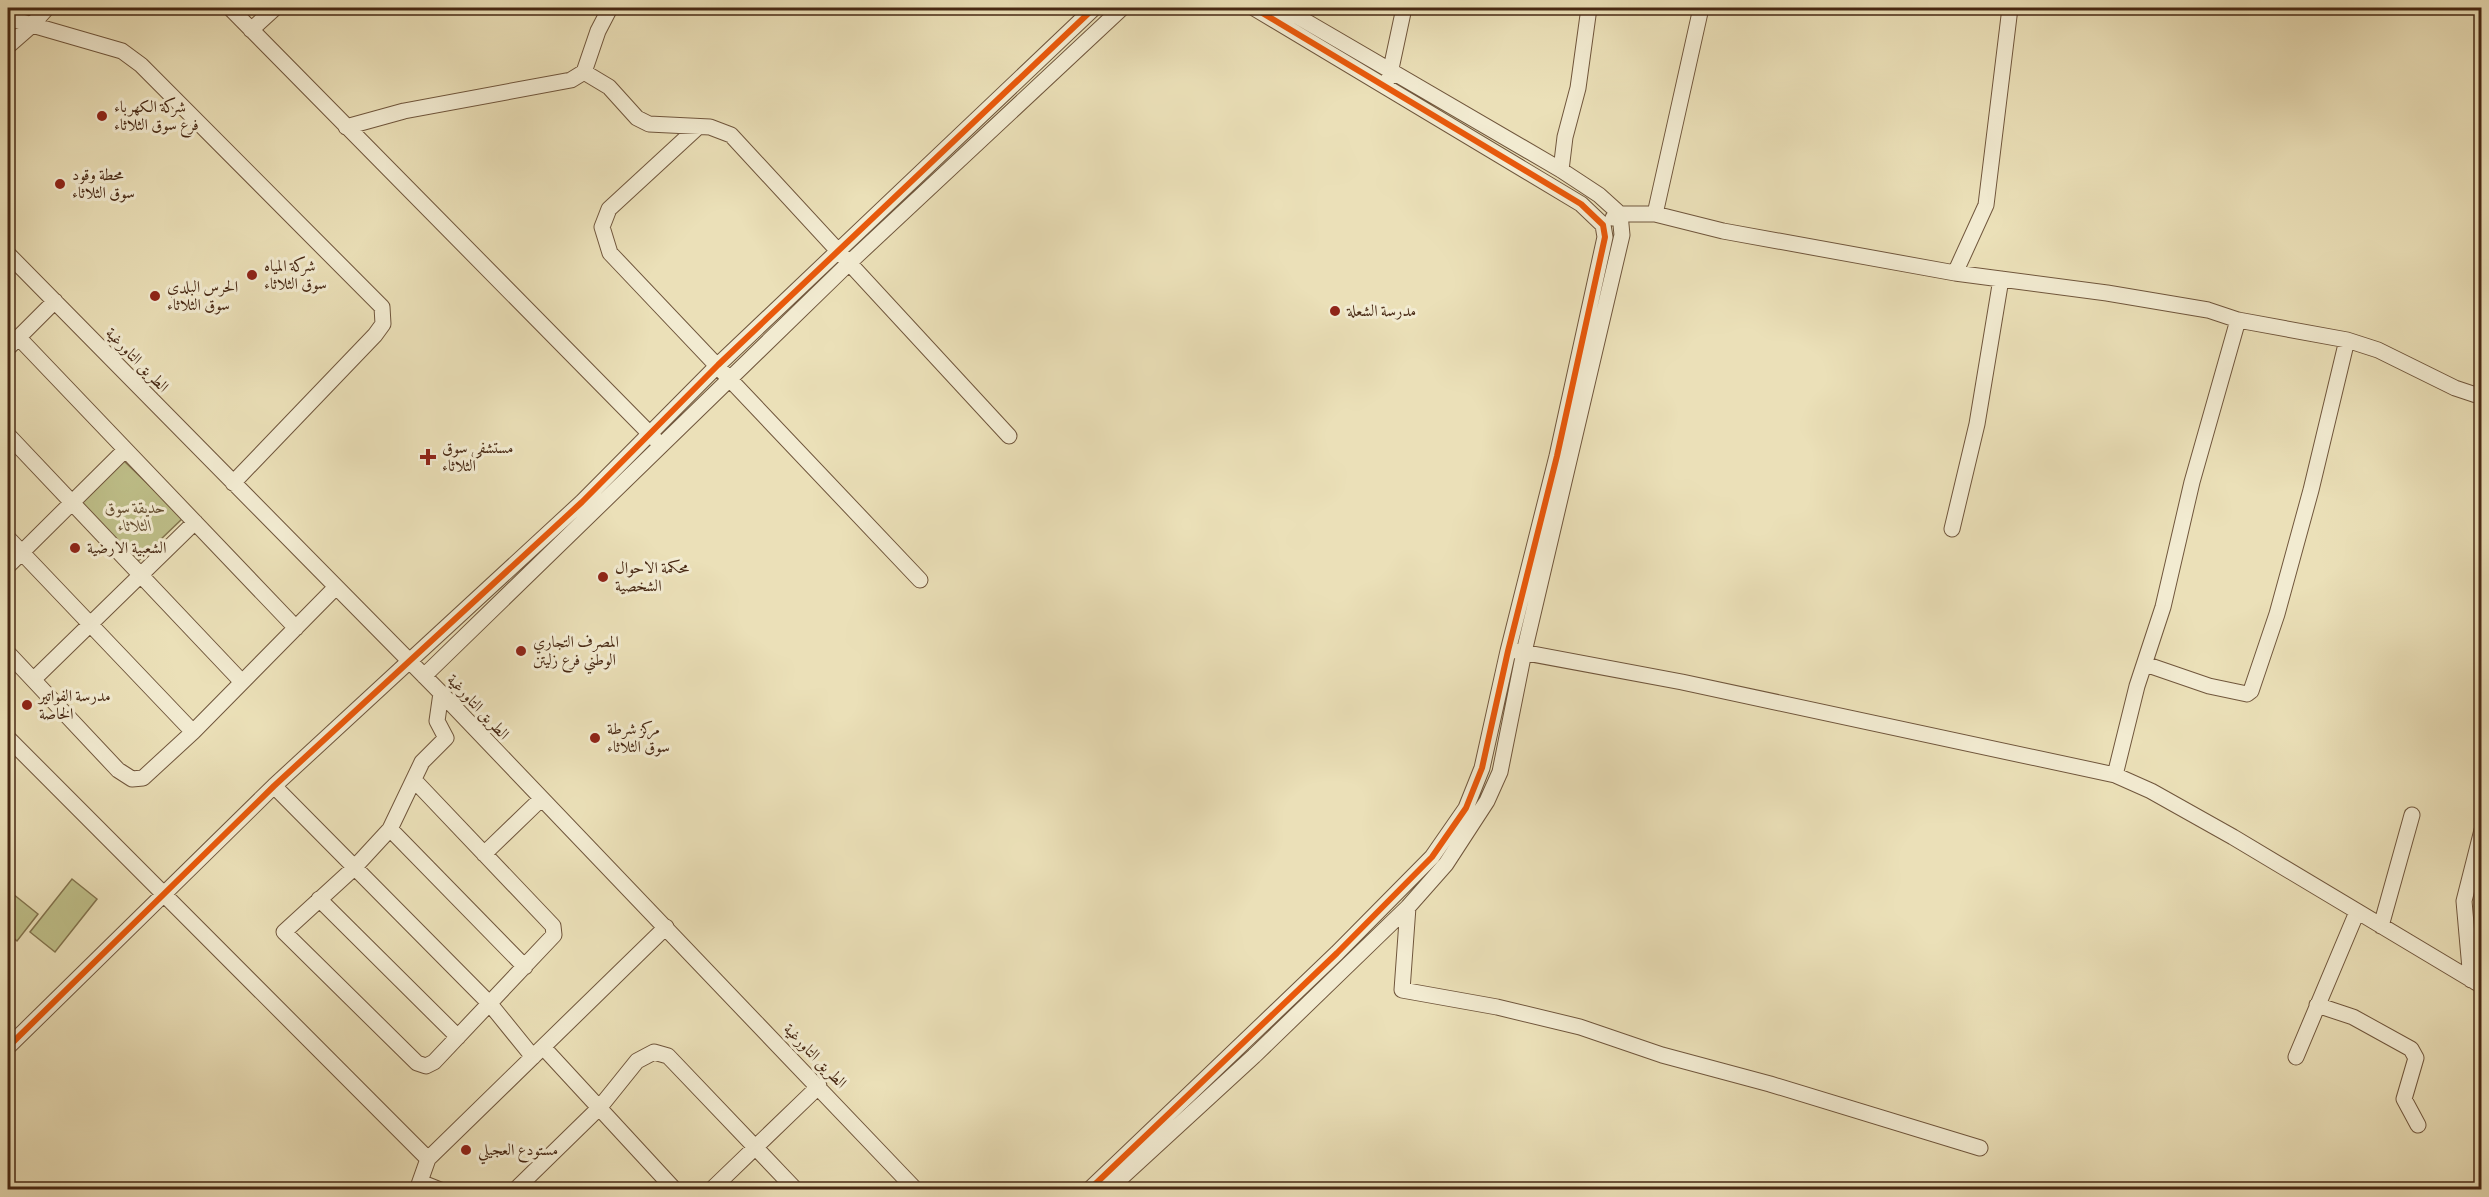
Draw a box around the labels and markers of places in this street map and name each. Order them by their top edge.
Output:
place label: شركة الكهرباء فرع سوق الثلاثاء [114,96,199,138]
marker: شركة الكهرباء فرع سوق الثلاثاء [95,109,109,123]
place label: محطة وقود سوق الثلاثاء [72,164,135,204]
marker: محطة وقود سوق الثلاثاء [53,177,67,191]
place label: شركة المياه سوق الثلاثاء [264,255,327,295]
marker: شركة المياه سوق الثلاثاء [245,268,259,282]
place label: الحرس البلدي سوق الثلاثاء [167,276,238,316]
marker: الحرس البلدي سوق الثلاثاء [148,289,162,303]
place label: مدرسة الشعلة [1346,300,1416,322]
marker: مدرسة الشعلة [1328,304,1342,318]
place label: مستشفى سوق الثلاثاء [442,437,514,477]
marker: مستشفى سوق الثلاثاء [419,448,437,466]
place label: الشعبية الارضية [87,537,167,559]
marker: الشعبية الارضية [68,541,82,555]
place label: محكمة الاحوال الشخصية [615,557,690,597]
marker: محكمة الاحوال الشخصية [596,570,610,584]
place label: المصرف التجاري الوطني فرع زليتن [533,631,619,675]
marker: المصرف التجاري الوطني فرع زليتن [514,644,528,658]
place label: مدرسة الفواتير الخاصة [37,685,111,725]
marker: مدرسة الفواتير الخاصة [20,698,34,712]
place label: مركز شرطة سوق الثلاثاء [607,718,670,758]
marker: مركز شرطة سوق الثلاثاء [588,731,602,745]
place label: مستودع العجيلي [478,1139,558,1165]
marker: مستودع العجيلي [459,1143,473,1157]

